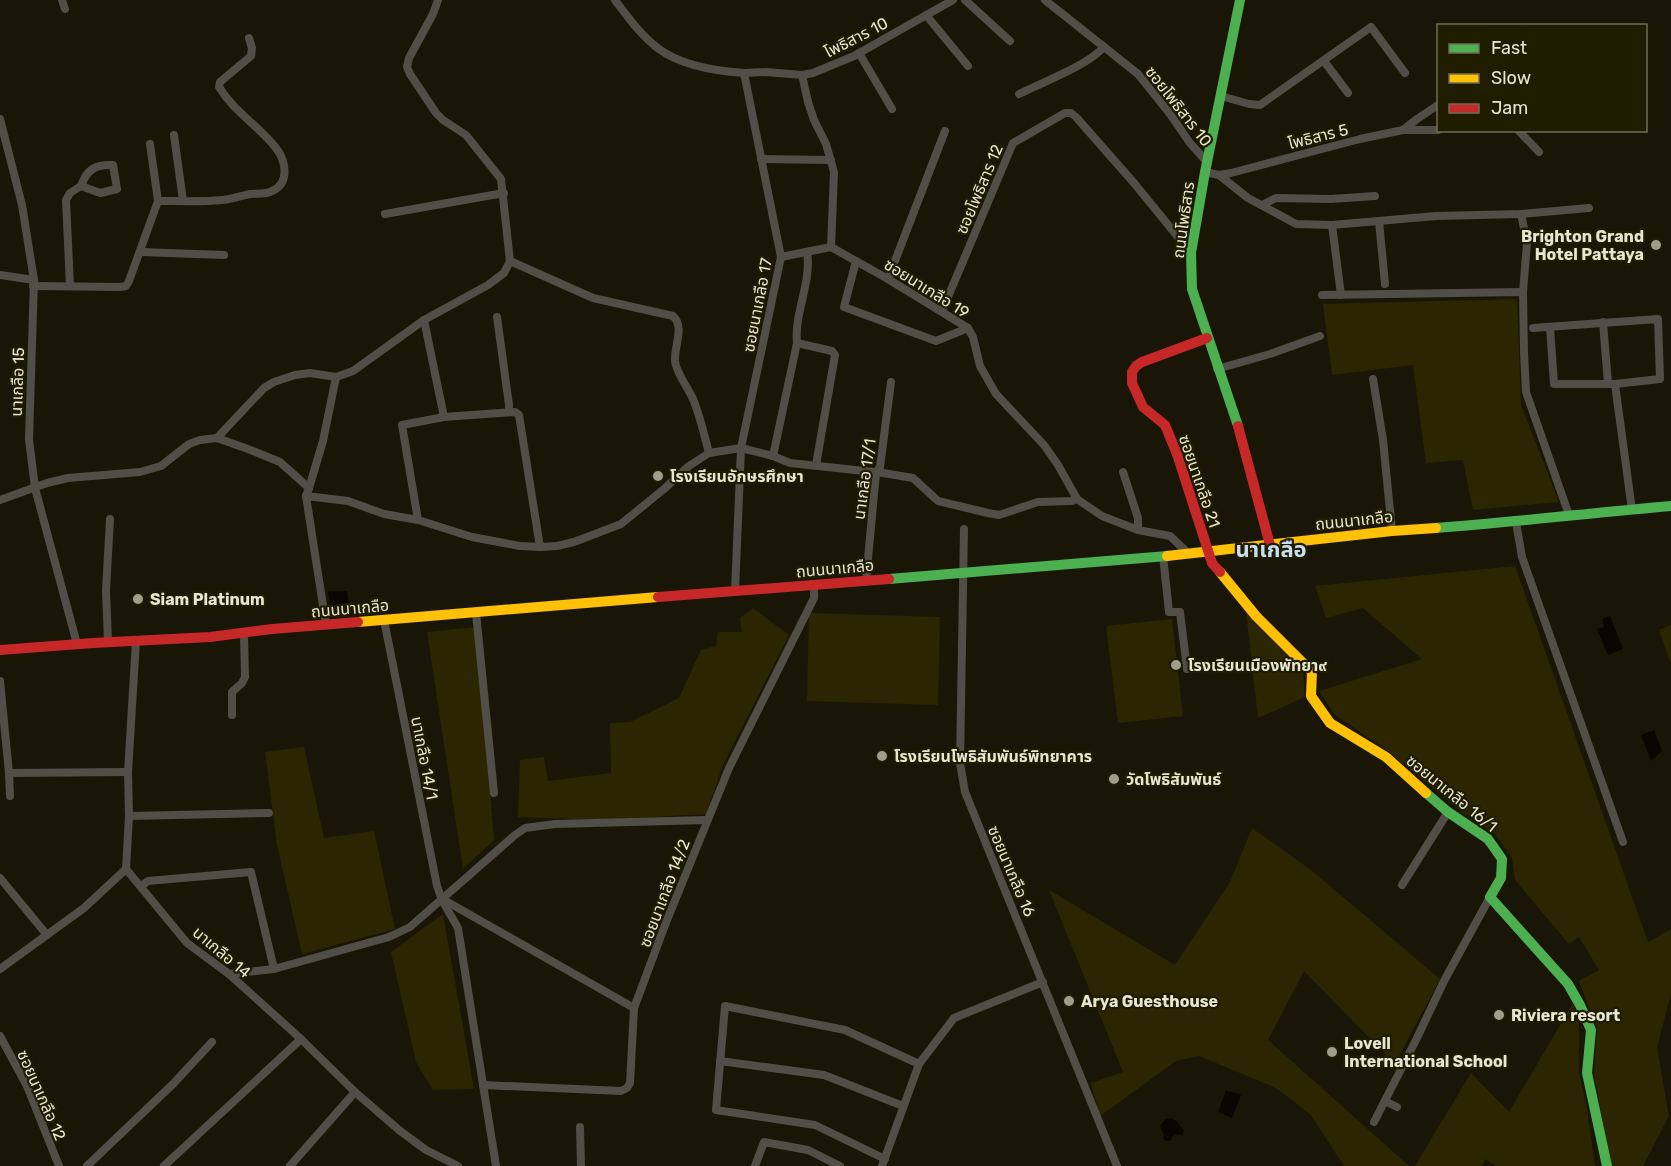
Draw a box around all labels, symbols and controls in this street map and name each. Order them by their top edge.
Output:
street label: โพธิสาร 10 [821,13,891,62]
legend [1437,24,1647,132]
text: Fast [1491,37,1527,59]
street label: ซอยโพธิสาร 10 [1141,62,1216,150]
text: Slow [1491,67,1531,89]
text: Jam [1491,97,1528,119]
street label: โพธิสาร 5 [1286,120,1350,153]
street label: ซอยโพธิสาร 12 [952,141,1007,237]
street label: ถนนโพธิสาร [1169,180,1198,260]
place label: Brighton Grand Hotel Pattaya [1521,227,1644,264]
marker: Brighton Grand Hotel Pattaya [1649,238,1663,252]
street label: ซอยนาเกลือ 19 [881,255,973,322]
street label: ซอยนาเกลือ 17 [739,256,776,354]
street label: นาเกลือ 15 [7,347,28,417]
street label: ซอยนาเกลือ 21 [1175,432,1224,530]
street label: นาเกลือ 17/1 [849,437,880,521]
place label: โรงเรียนอักษรศึกษา [670,467,804,486]
marker: โรงเรียนอักษรศึกษา [651,469,665,483]
street label: ถนนนาเกลือ [1314,507,1394,534]
district label: นาเกลือ [1235,536,1307,563]
street label: ถนนนาเกลือ [795,556,875,581]
place label: Siam Platinum [150,590,265,609]
marker: Siam Platinum [131,592,145,606]
street label: ถนนนาเกลือ [310,596,390,621]
place label: โรงเรียนเมืองพัทยา๙ [1188,656,1327,675]
marker: โรงเรียนเมืองพัทยา๙ [1169,658,1183,672]
street label: นาเกลือ 14/1 [407,715,442,801]
place label: โรงเรียนโพธิสัมพันธ์พิทยาคาร [894,747,1092,766]
marker: โรงเรียนโพธิสัมพันธ์พิทยาคาร [875,749,889,763]
street label: ซอยนาเกลือ 16/1 [1402,751,1501,836]
place label: วัดโพธิสัมพันธ์ [1126,770,1221,789]
marker: วัดโพธิสัมพันธ์ [1107,772,1121,786]
street label: ซอยนาเกลือ 16 [984,823,1039,920]
street label: ซอยนาเกลือ 14/2 [635,837,694,950]
street label: นาเกลือ 14 [189,923,255,982]
place label: Arya Guesthouse [1081,992,1218,1011]
marker: Arya Guesthouse [1062,994,1076,1008]
place label: Riviera resort [1511,1006,1621,1025]
marker: Riviera resort [1492,1008,1506,1022]
place label: Lovell International School [1344,1034,1507,1071]
marker: Lovell International School [1325,1045,1339,1059]
street label: ซอยนาเกลือ 12 [13,1047,70,1143]

